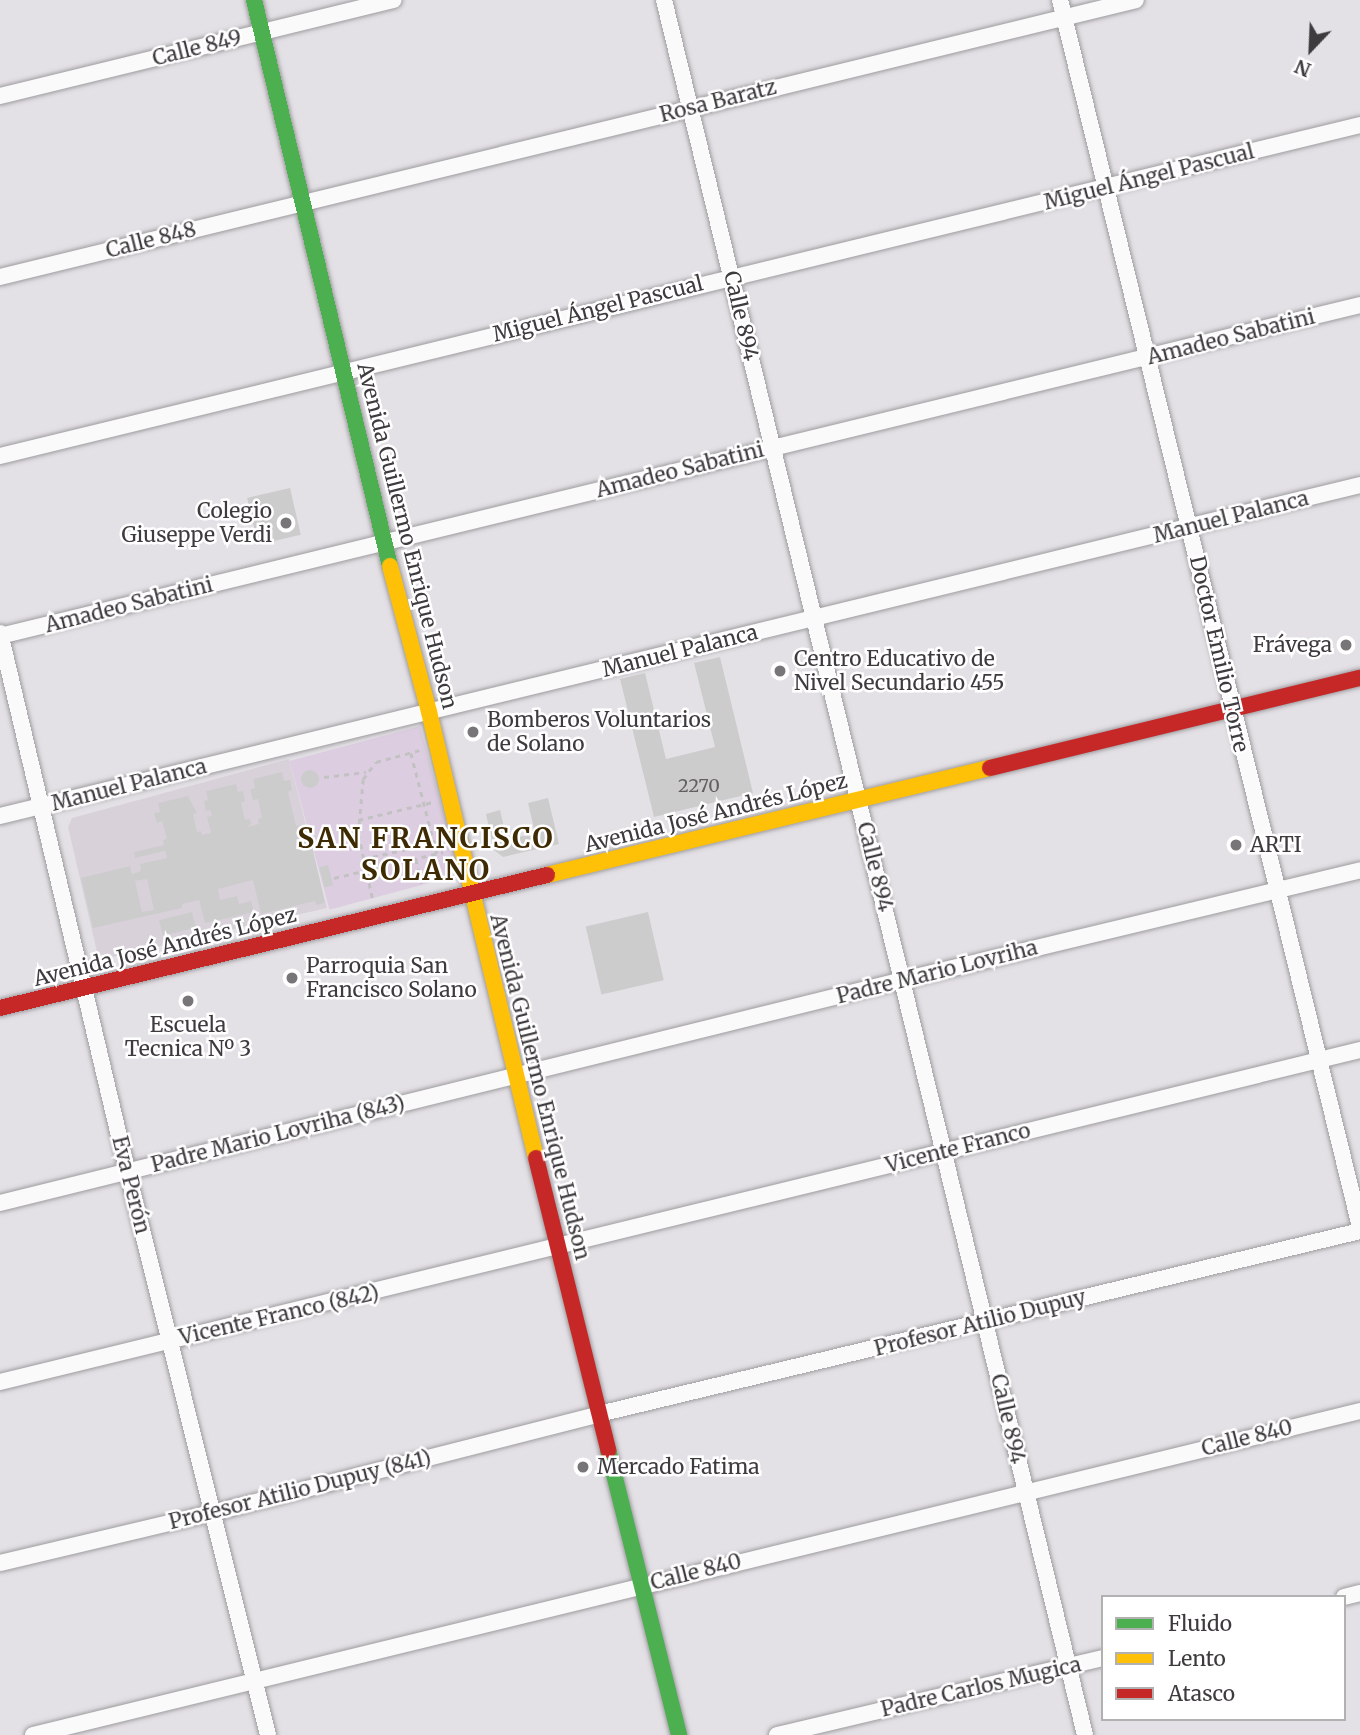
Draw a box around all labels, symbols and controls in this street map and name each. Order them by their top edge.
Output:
north arrow [1276,14,1346,84]
street label: Calle 849 [150,25,244,71]
text: N [1291,54,1314,82]
street label: Rosa Baratz [657,74,779,128]
street label: Miguel Ángel Pascual [1041,139,1257,215]
street label: Calle 848 [103,217,199,263]
street label: Calle 894 [718,269,764,363]
street label: Miguel Ángel Pascual [490,271,706,347]
street label: Amadeo Sabatini [1144,304,1318,370]
street label: Avenida Guillermo Enrique Hudson [352,360,462,712]
street label: Amadeo Sabatini [593,437,767,503]
street label: Manuel Palanca [1151,486,1311,548]
place label: Colegio Giuseppe Verdi [122,498,272,548]
marker: Colegio Giuseppe Verdi [278,515,294,531]
street label: Doctor Emilio Torre [1184,553,1254,755]
street label: Amadeo Sabatini [42,572,216,638]
street label: Manuel Palanca [600,620,760,682]
place label: Frávega [1253,632,1332,658]
marker: Frávega [1338,637,1354,653]
place label: Centro Educativo de Nivel Secundario 455 [794,646,1004,696]
marker: Centro Educativo de Nivel Secundario 455 [772,663,788,679]
place label: Bomberos Voluntarios de Solano [487,707,711,757]
marker: Bomberos Voluntarios de Solano [465,724,481,740]
street label: Manuel Palanca [49,754,209,816]
street label: Avenida José Andrés López [582,768,850,858]
house number: 2270 [678,775,720,797]
street label: Calle 894 [852,820,898,914]
district label: SAN FRANCISCO SOLANO [299,821,553,887]
place label: ARTI [1250,832,1302,858]
marker: ARTI [1228,837,1244,853]
street label: Avenida José Andrés López [31,902,299,992]
street label: Avenida Guillermo Enrique Hudson [485,911,595,1263]
street label: Padre Mario Lovriha [834,935,1040,1009]
place label: Parroquia San Francisco Solano [306,953,477,1003]
marker: Parroquia San Francisco Solano [284,970,300,986]
marker: Escuela Tecnica Nº 3 [180,993,196,1009]
place label: Escuela Tecnica Nº 3 [125,1012,251,1062]
street label: Padre Mario Lovriha (843) [149,1090,407,1178]
street label: Vicente Franco [883,1118,1033,1178]
street label: Eva Perón [107,1133,155,1237]
street label: Vicente Franco (842) [177,1280,381,1350]
street label: Profesor Atilio Dupuy [872,1285,1088,1361]
street label: Calle 894 [985,1372,1031,1466]
street label: Calle 840 [1199,1415,1295,1461]
street label: Profesor Atilio Dupuy (841) [166,1445,434,1535]
place label: Mercado Fatima [597,1454,760,1480]
marker: Mercado Fatima [575,1459,591,1475]
street label: Calle 840 [648,1549,744,1595]
legend [1101,1595,1346,1721]
text: Fluido [1168,1610,1232,1637]
text: Lento [1168,1645,1226,1672]
street label: Padre Carlos Mugica [878,1652,1084,1722]
text: Atasco [1168,1680,1235,1707]

